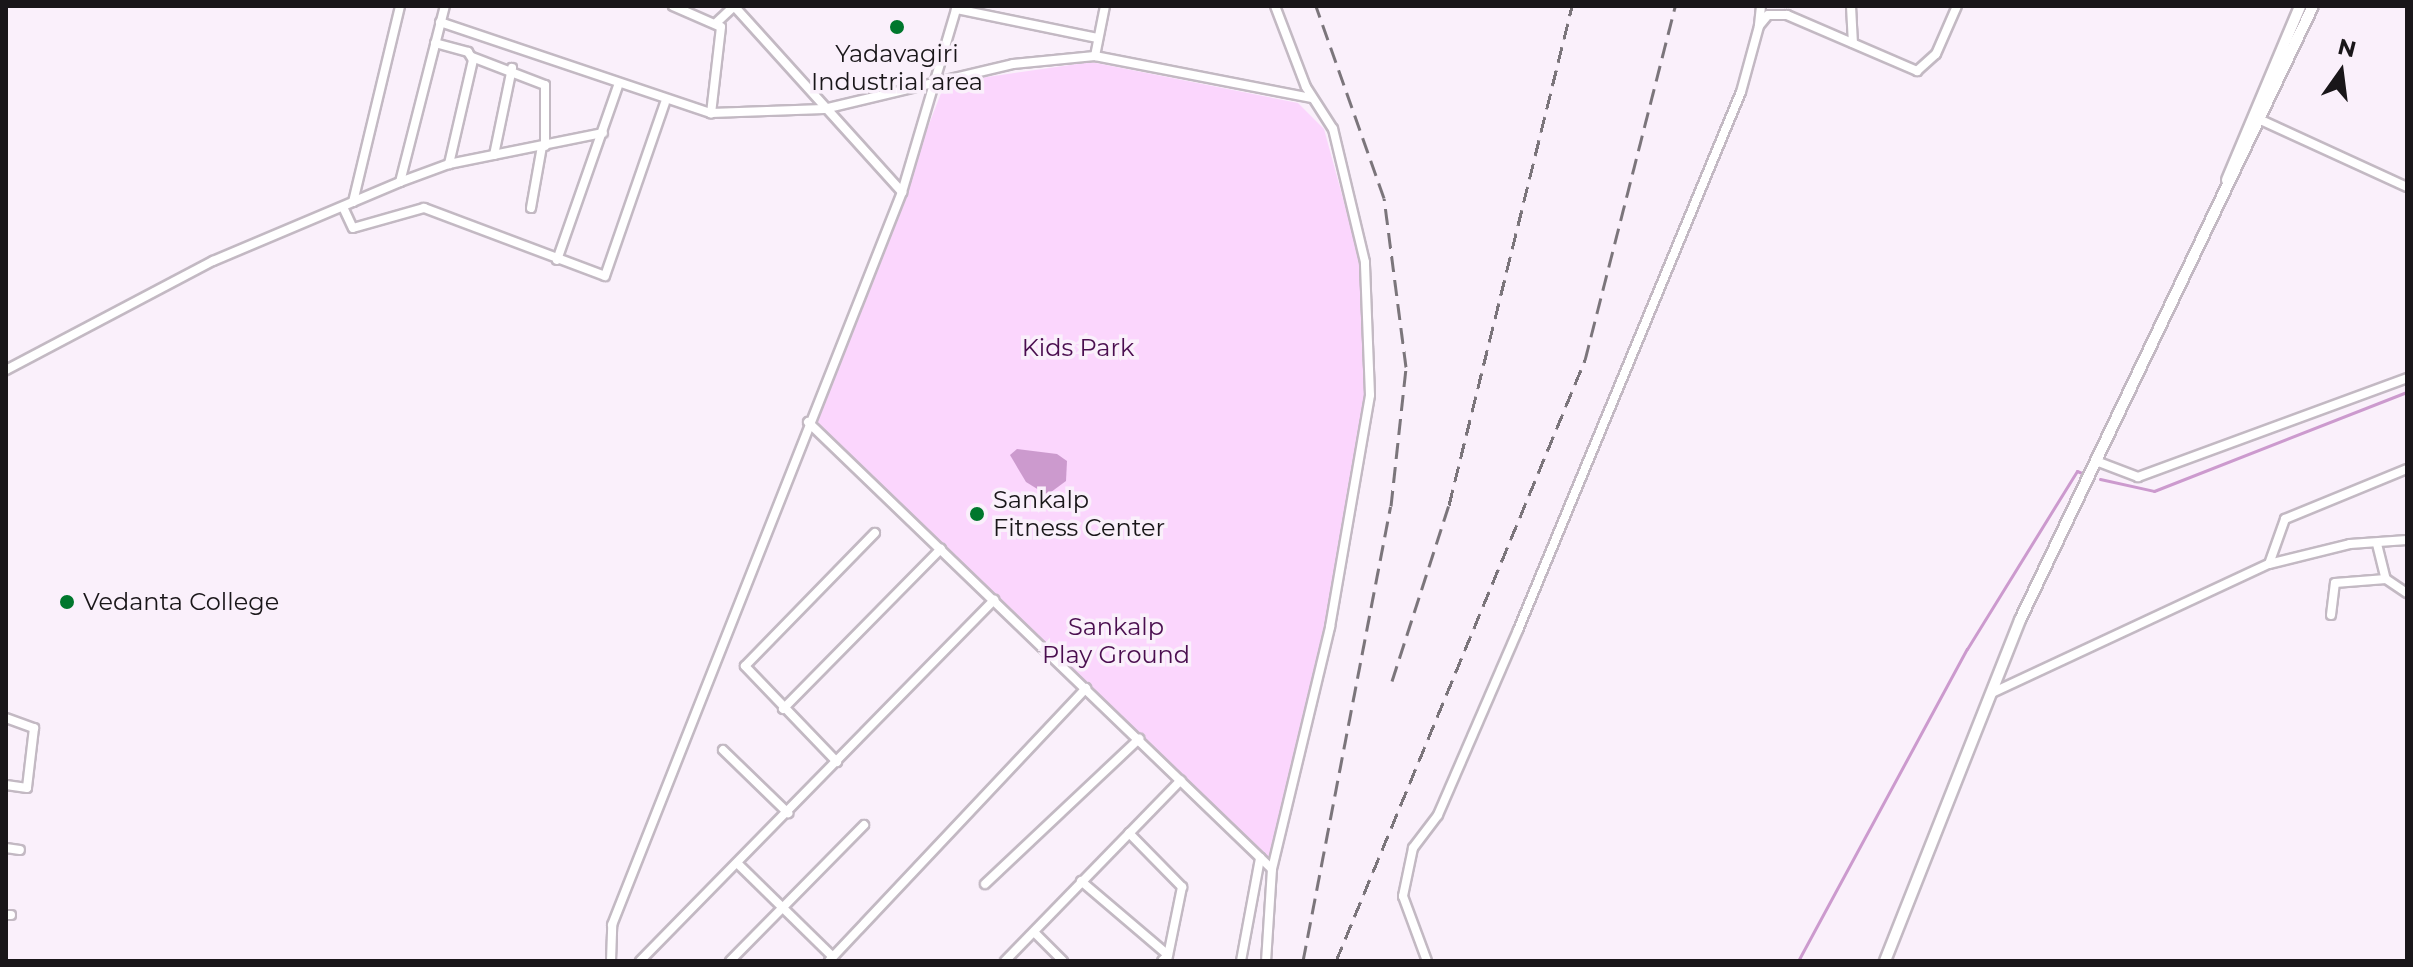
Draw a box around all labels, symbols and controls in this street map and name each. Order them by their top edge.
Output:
marker: Yadavagiri Industrial area [888,18,906,36]
north arrow [2301,32,2381,112]
text: N [2335,33,2359,63]
place label: Yadavagiri Industrial area [811,40,983,96]
park label: Kids Park [1022,334,1134,362]
place label: Sankalp Fitness Center [993,486,1165,542]
marker: Sankalp Fitness Center [968,505,986,523]
place label: Vedanta College [83,588,279,616]
marker: Vedanta College [58,593,76,611]
park label: Sankalp Play Ground [1042,613,1190,669]

